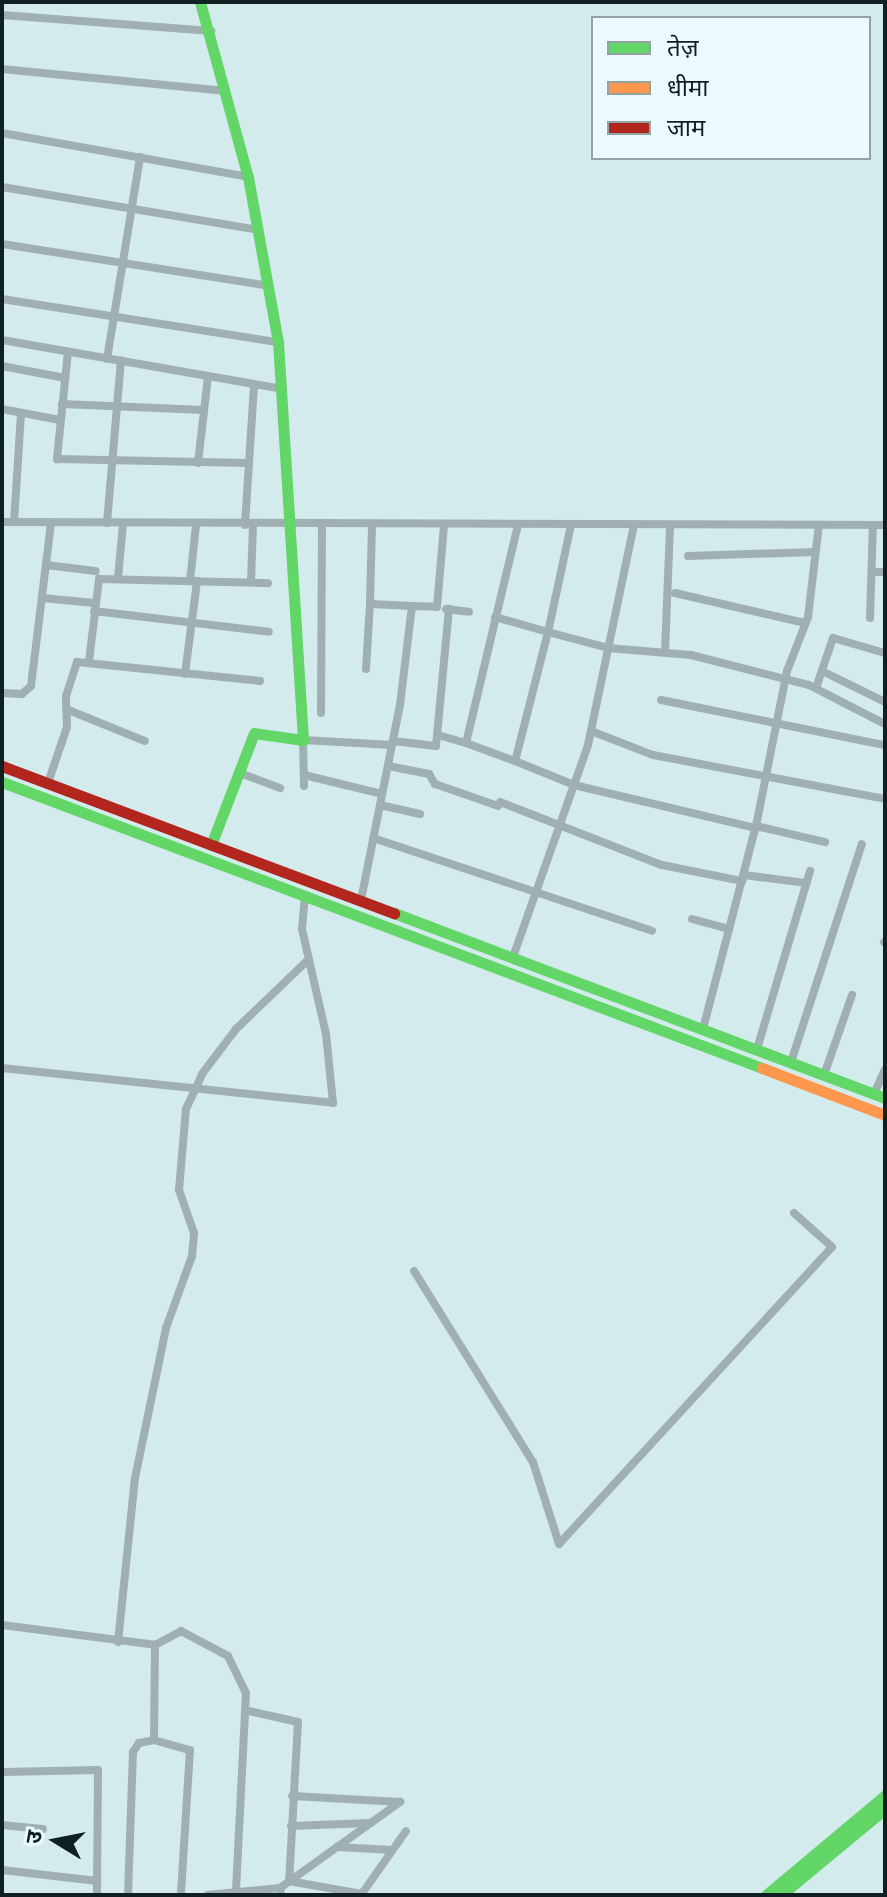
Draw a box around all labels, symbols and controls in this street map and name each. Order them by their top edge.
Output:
legend [591,16,871,160]
text: तेज़ [667,30,699,63]
text: धीमा [667,70,709,103]
text: जाम [667,110,705,143]
north arrow [16,1801,96,1881]
text: उ [16,1828,48,1846]

